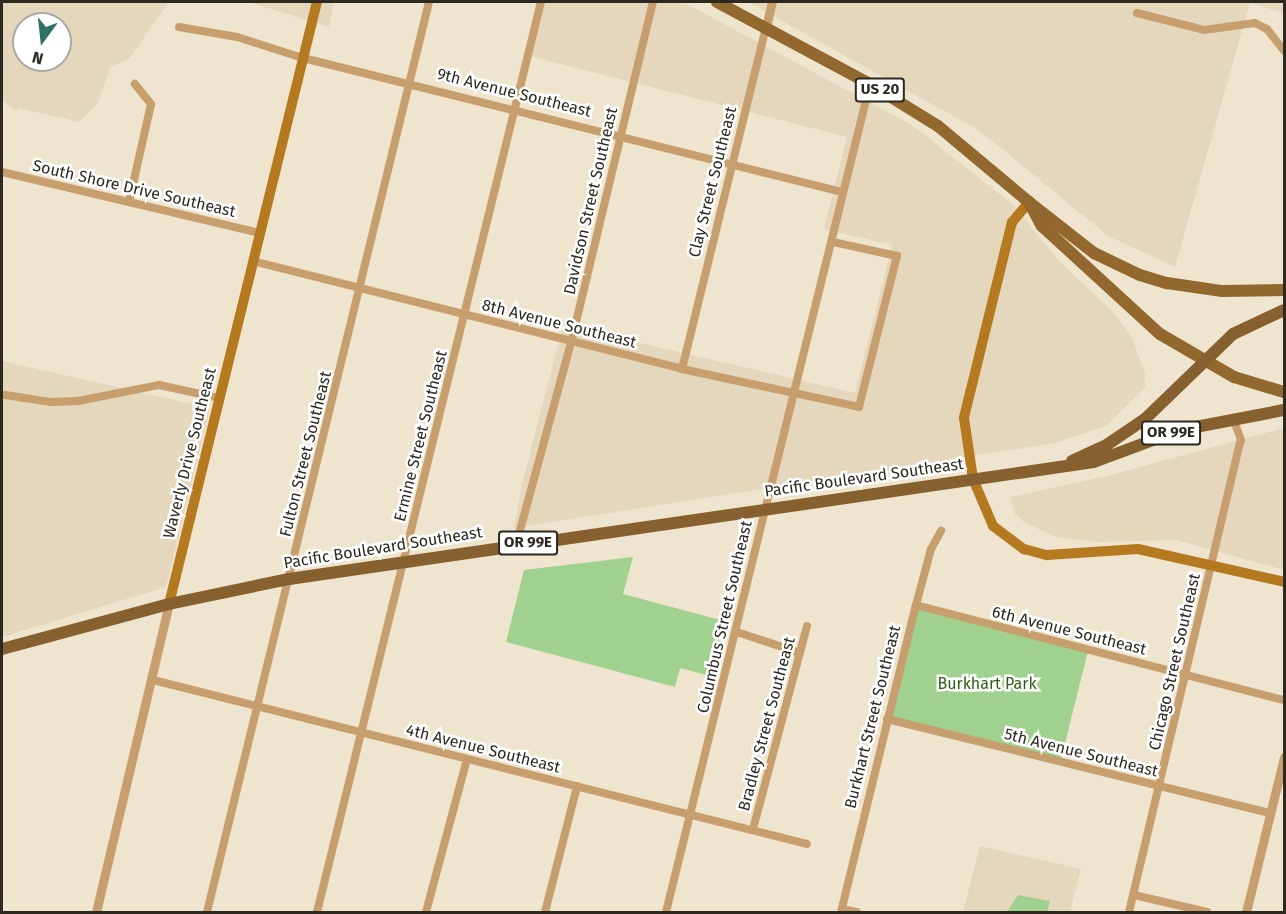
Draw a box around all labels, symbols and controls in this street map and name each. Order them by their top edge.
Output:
north arrow [12,12,72,72]
text: N [30,47,45,68]
street label: 9th Avenue Southeast [435,65,593,121]
road number: US 20 [854,78,906,102]
street label: Clay Street Southeast [685,105,741,259]
street label: Davidson Street Southeast [560,106,622,296]
street label: South Shore Drive Southeast [31,156,237,222]
street label: 8th Avenue Southeast [480,296,638,352]
street label: Ermine Street Southeast [390,348,452,524]
street label: Waverly Drive Southeast [159,366,221,540]
street label: Fulton Street Southeast [276,369,336,539]
road number: OR 99E [1141,421,1201,445]
street label: Pacific Boulevard Southeast [763,455,965,501]
street label: Columbus Street Southeast [694,519,756,715]
street label: Pacific Boulevard Southeast [282,523,484,573]
road number: OR 99E [498,531,558,555]
street label: Chicago Street Southeast [1145,572,1205,752]
street label: 6th Avenue Southeast [990,603,1148,659]
street label: Burkhart Street Southeast [841,623,905,811]
street label: Bradley Street Southeast [734,635,800,813]
park label: Burkhart Park [937,674,1037,694]
street label: 4th Avenue Southeast [404,721,562,777]
street label: 5th Avenue Southeast [1002,725,1160,781]

